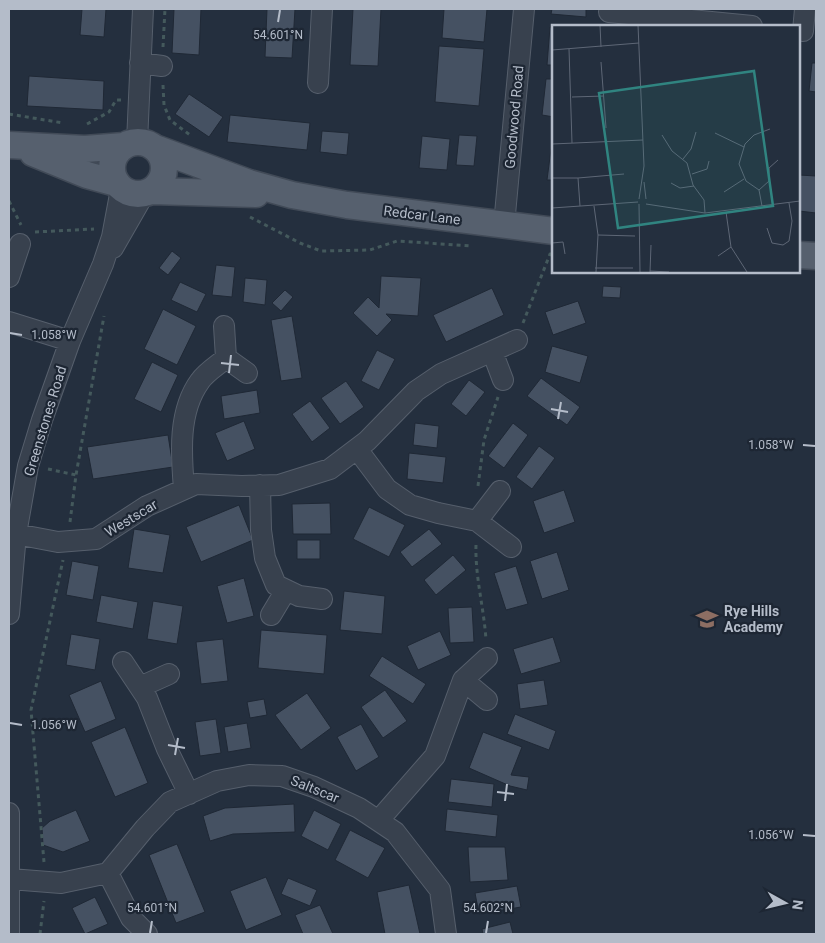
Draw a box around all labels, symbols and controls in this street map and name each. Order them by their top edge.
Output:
inset map [552,25,800,272]
text: 54.601°N [253,28,303,42]
street label: Goodwood Road [502,65,526,169]
street label: Redcar Lane [383,202,461,228]
text: 1.058°W [31,328,77,342]
street label: Greenstones Road [21,364,69,478]
text: 1.058°W [748,438,794,452]
street label: Westscar [102,496,160,540]
place label: Rye Hills Academy [724,603,784,635]
school or university icon: Rye Hills Academy [694,606,720,632]
text: 1.056°W [31,718,77,732]
street label: Saltscar [288,772,342,806]
text: 1.056°W [748,828,794,842]
north arrow [760,878,810,928]
text: N [789,899,806,911]
text: 54.601°N [127,901,177,915]
text: 54.602°N [463,901,513,915]

